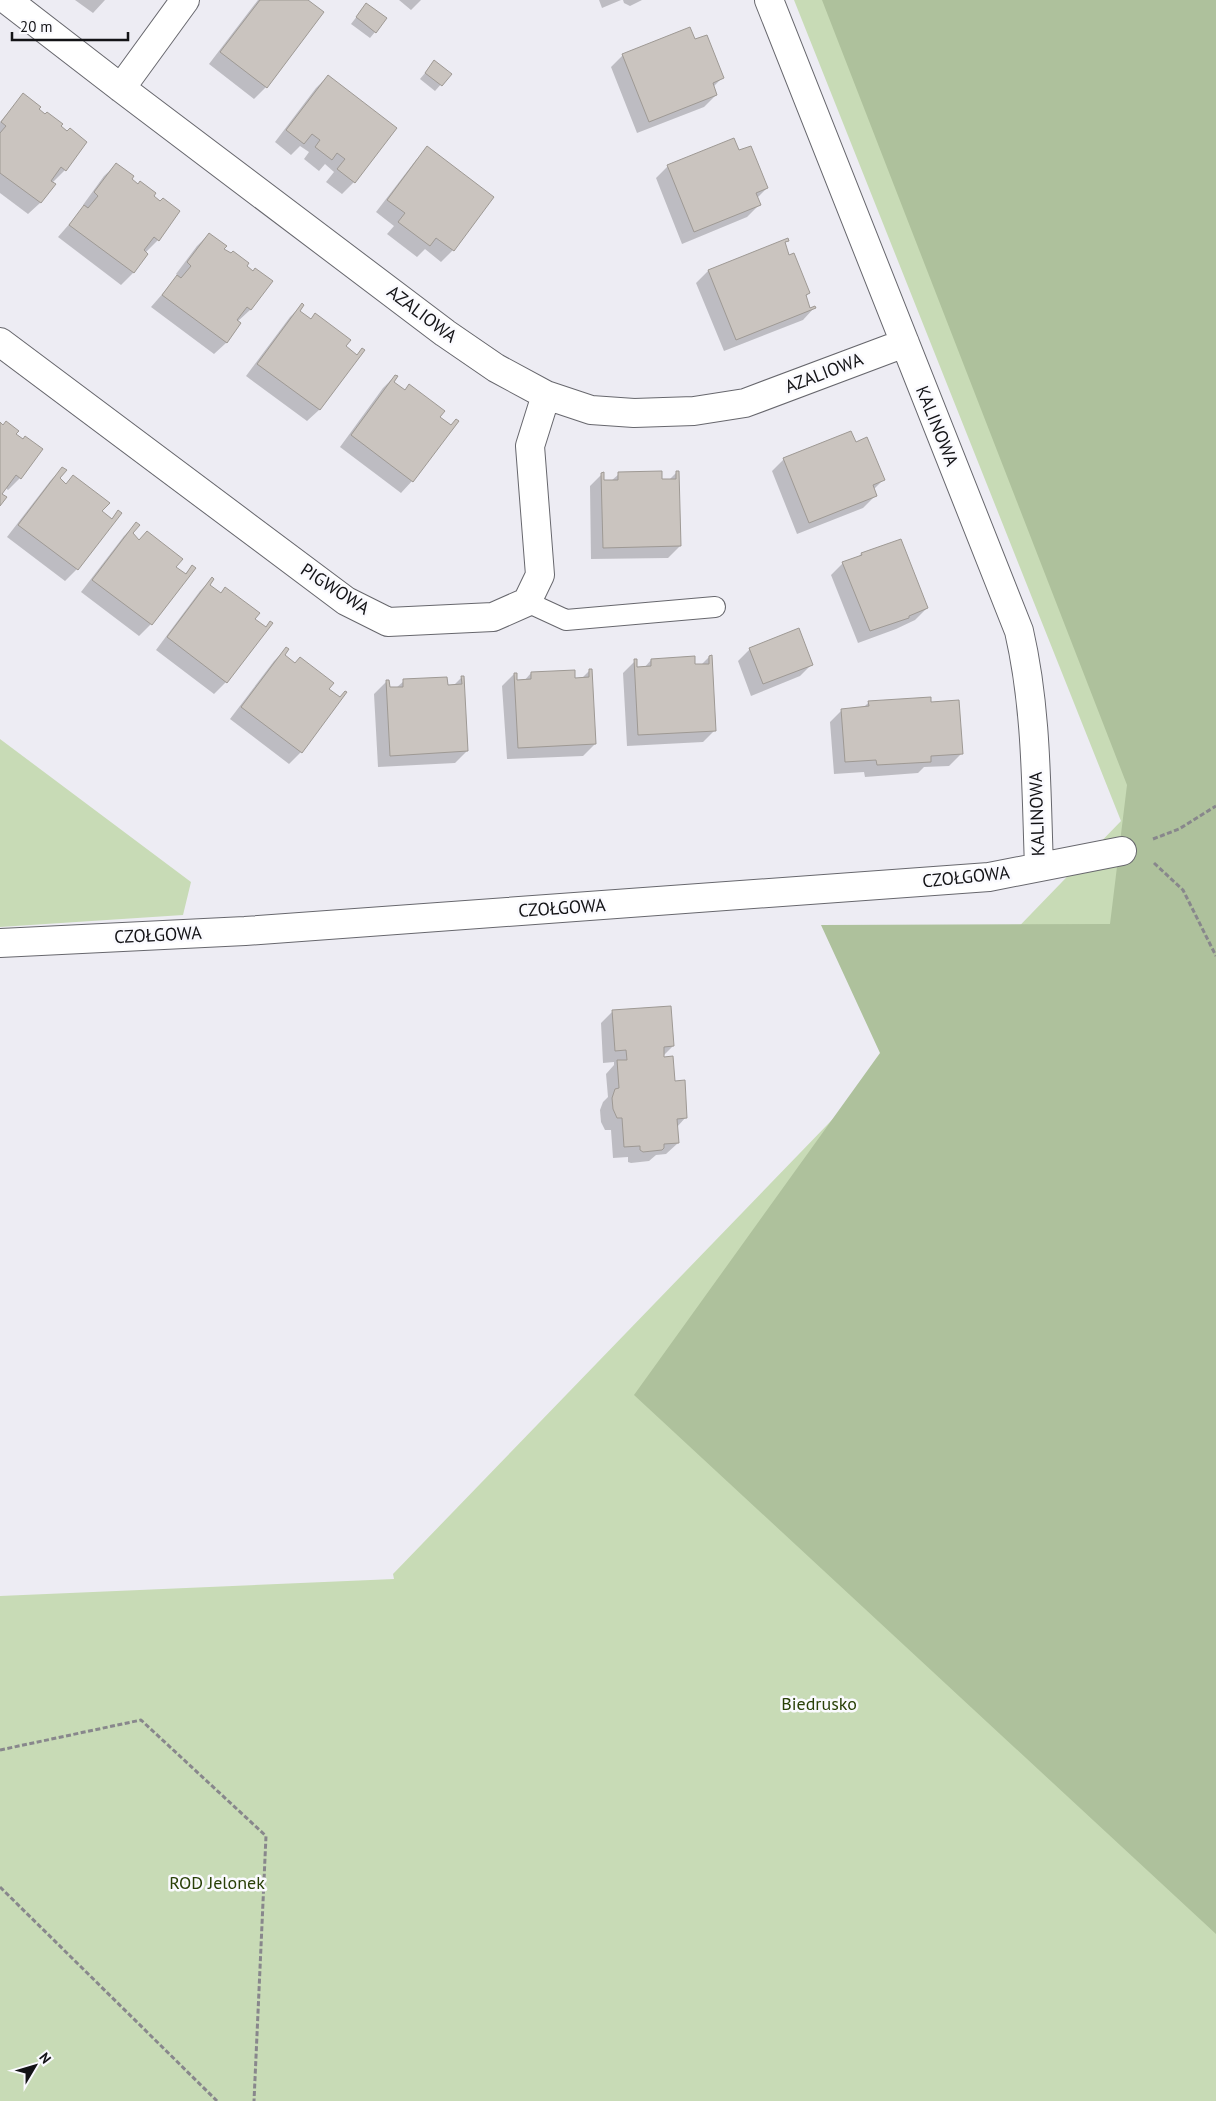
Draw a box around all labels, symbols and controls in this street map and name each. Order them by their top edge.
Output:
scale bar [12,10,129,42]
text: 20 m [20,17,53,36]
street label: AZALIOWA [383,280,462,348]
street label: AZALIOWA [782,347,867,398]
street label: KALINOWA [911,382,964,470]
street label: PIGWOWA [296,558,375,620]
street label: KALINOWA [1024,771,1049,857]
street label: CZOŁGOWA [921,860,1011,893]
street label: CZOŁGOWA [517,893,607,922]
street label: CZOŁGOWA [114,921,203,948]
park label: Biedrusko [781,1692,857,1715]
park label: ROD Jelonek [169,1871,265,1894]
north arrow [10,2041,60,2091]
text: N [35,2049,55,2067]

